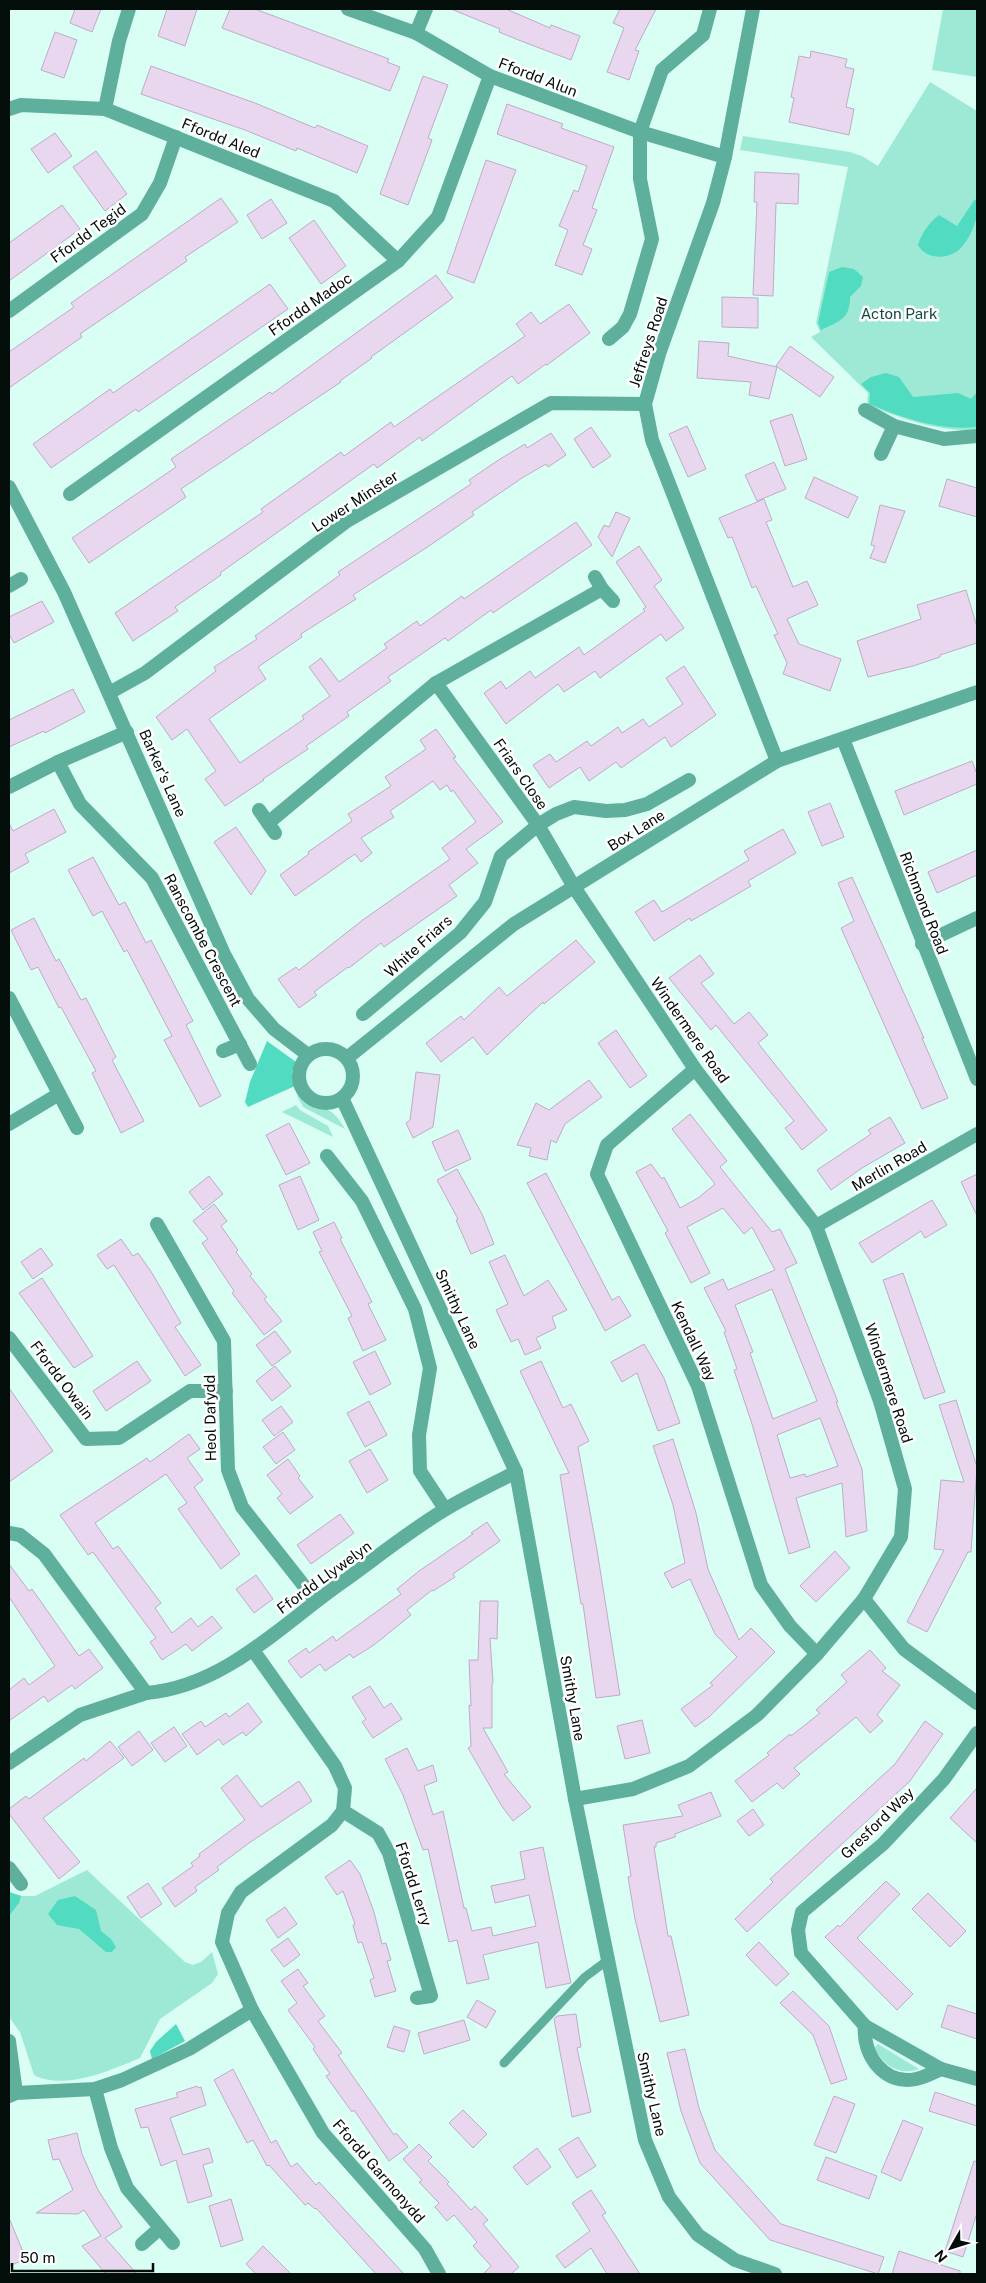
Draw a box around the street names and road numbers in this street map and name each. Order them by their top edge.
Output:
street label: Ffordd Alun [496,54,580,100]
street label: Ffordd Aled [179,115,263,161]
street label: Ffordd Tegid [47,200,129,266]
street label: Ffordd Madoc [265,269,355,339]
street label: Jeffreys Road [625,295,671,389]
street label: Lower Minster [309,467,401,535]
street label: Barker's Lane [136,726,190,820]
street label: Friars Close [490,735,552,813]
street label: Box Lane [604,806,668,854]
street label: Richmond Road [897,849,951,957]
street label: Ranscombe Crescent [161,871,245,1009]
street label: White Friars [381,911,455,981]
street label: Windermere Road [647,974,733,1086]
street label: Merlin Road [849,1138,929,1194]
street label: Smithy Lane [432,1266,484,1352]
street label: Kendall Way [668,1298,720,1384]
street label: Windermere Road [862,1321,916,1445]
street label: Ffordd Owain [27,1337,97,1423]
street label: Heol Dafydd [201,1374,219,1462]
street label: Ffordd Llywelyn [273,1537,375,1617]
street label: Smithy Lane [557,1654,589,1742]
street label: Gresford Way [837,1784,917,1862]
street label: Ffordd Lerry [392,1840,436,1928]
street label: Smithy Lane [634,2050,670,2138]
street label: Ffordd Garmonydd [330,2116,428,2226]

